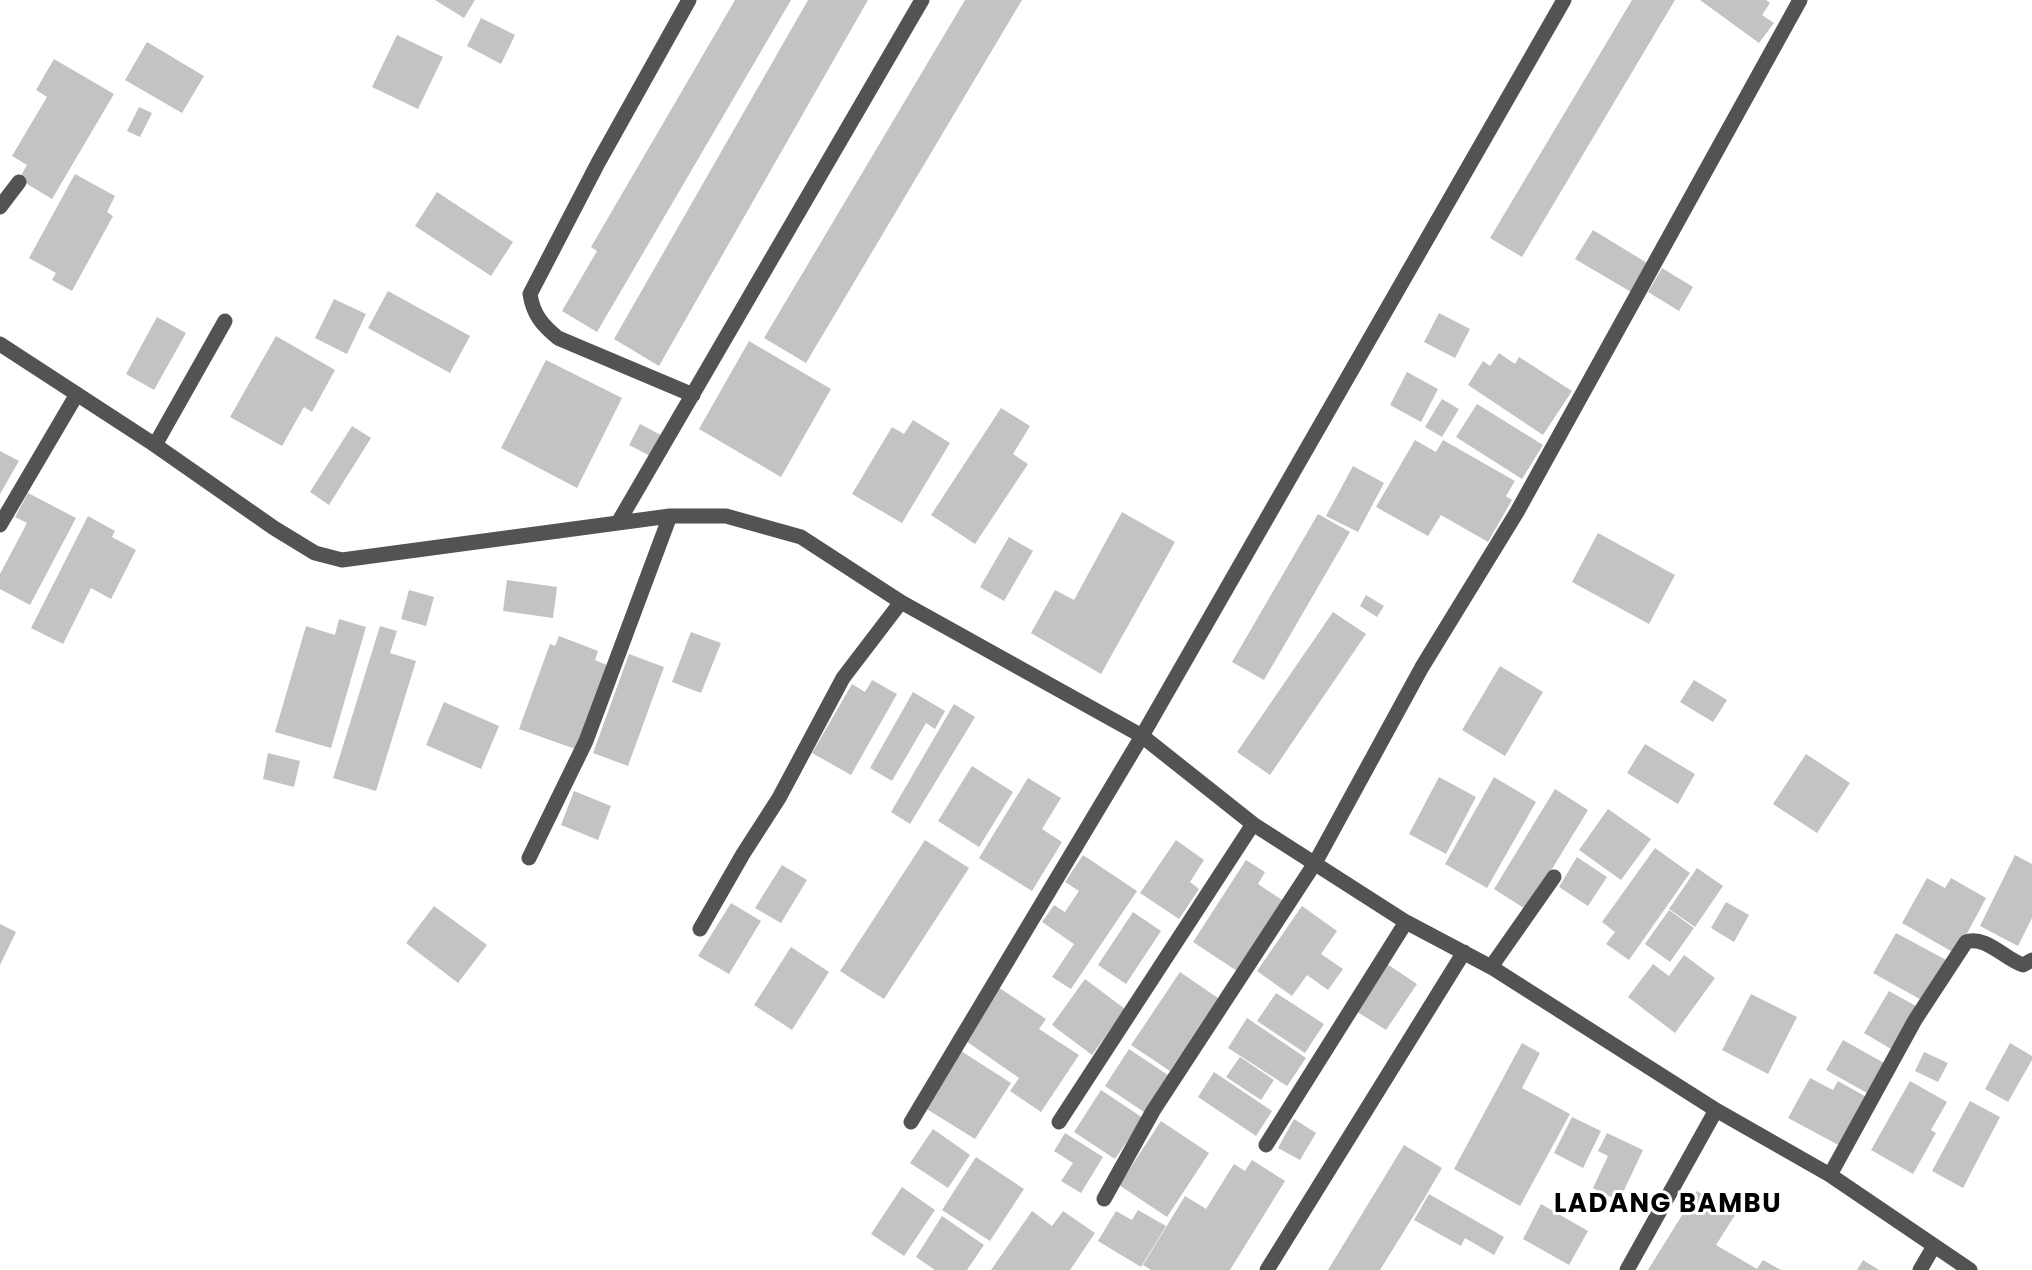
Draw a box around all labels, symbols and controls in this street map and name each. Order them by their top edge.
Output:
district label: LADANG BAMBU [1554,1189,1782,1221]

